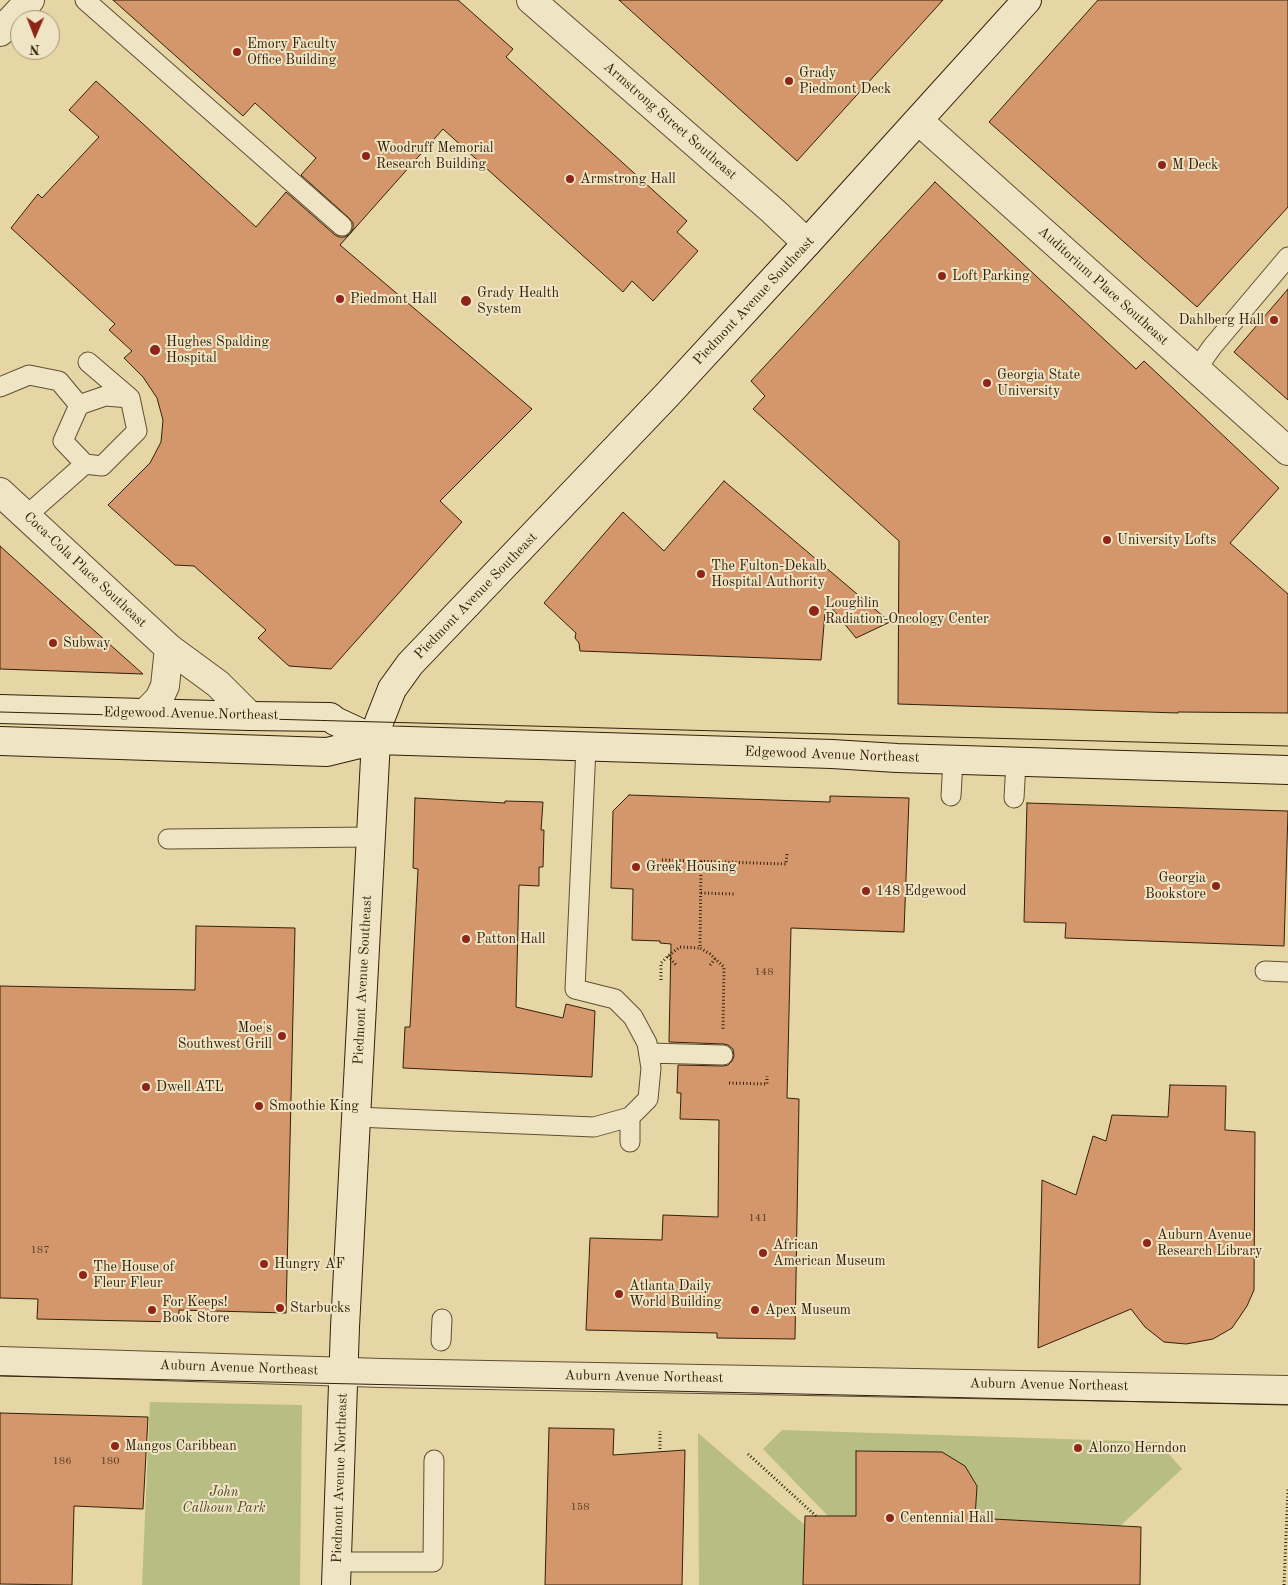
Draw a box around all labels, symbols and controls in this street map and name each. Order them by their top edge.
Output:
north arrow [10,10,60,60]
place label: Emory Faculty Office Building [247,36,337,68]
text: N [29,42,40,56]
marker: Emory Faculty Office Building [231,46,243,58]
street label: Armstrong Street Southeast [600,58,740,184]
place label: Grady Piedmont Deck [799,65,891,98]
marker: Grady Piedmont Deck [783,75,795,87]
place label: Woodruff Memorial Research Building [376,140,494,172]
marker: Woodruff Memorial Research Building [360,150,372,162]
place label: M Deck [1172,157,1218,173]
marker: M Deck [1156,159,1168,171]
place label: Armstrong Hall [580,171,676,187]
marker: Armstrong Hall [564,173,576,185]
street label: Auditorium Place Southeast [1034,223,1172,349]
street label: Piedmont Avenue Southeast [690,233,818,369]
place label: Loft Parking [952,268,1030,284]
marker: Loft Parking [936,270,948,282]
place label: Grady Health System [477,285,559,318]
place label: Piedmont Hall [350,291,437,307]
marker: Piedmont Hall [334,293,346,305]
marker: Grady Health System [459,294,473,308]
place label: Dahlberg Hall [1178,312,1264,328]
marker: Dahlberg Hall [1268,314,1280,326]
place label: Hughes Spalding Hospital [166,334,269,367]
marker: Hughes Spalding Hospital [148,343,162,357]
place label: Georgia State University [997,367,1080,400]
marker: Georgia State University [981,377,993,389]
street label: Coca-Cola Place Southeast [20,509,150,631]
street label: Piedmont Avenue Southeast [411,529,541,663]
place label: University Lofts [1117,532,1216,548]
marker: University Lofts [1101,534,1113,546]
place label: The Fulton-Dekalb Hospital Authority [711,558,827,590]
marker: The Fulton-Dekalb Hospital Authority [695,568,707,580]
place label: Loughlin Radiation-Oncology Center [825,595,989,628]
marker: Loughlin Radiation-Oncology Center [807,604,821,618]
place label: Subway [63,635,111,651]
marker: Subway [47,637,59,649]
street label: Edgewood Avenue Northeast [103,704,279,724]
street label: Edgewood Avenue Northeast [744,744,920,766]
place label: Greek Housing [646,859,736,875]
marker: Greek Housing [630,861,642,873]
place label: Georgia Bookstore [1145,870,1206,902]
marker: Georgia Bookstore [1210,880,1222,892]
place label: 148 Edgewood [876,883,967,899]
marker: 148 Edgewood [860,885,872,897]
street label: Piedmont Avenue Southeast [350,895,376,1065]
place label: Patton Hall [476,931,546,947]
marker: Patton Hall [460,933,472,945]
house number: 148 [754,965,774,979]
place label: Moe's Southwest Grill [178,1020,272,1052]
marker: Moe's Southwest Grill [276,1030,288,1042]
place label: Dwell ATL [156,1079,224,1095]
marker: Dwell ATL [140,1081,152,1093]
place label: Smoothie King [269,1098,359,1114]
marker: Smoothie King [253,1100,265,1112]
house number: 141 [748,1211,768,1225]
place label: Auburn Avenue Research Library [1157,1227,1262,1260]
place label: African American Museum [773,1237,886,1270]
marker: Auburn Avenue Research Library [1141,1237,1153,1249]
house number: 187 [30,1243,50,1257]
marker: African American Museum [757,1247,769,1259]
place label: Hungry AF [274,1256,345,1272]
marker: Hungry AF [258,1258,270,1270]
place label: The House of Fleur Fleur [93,1259,174,1292]
marker: The House of Fleur Fleur [77,1269,89,1281]
place label: Atlanta Daily World Building [629,1278,721,1310]
marker: Atlanta Daily World Building [613,1288,625,1300]
place label: For Keeps! Book Store [162,1294,229,1326]
place label: Starbucks [290,1300,350,1316]
marker: Starbucks [274,1302,286,1314]
place label: Apex Museum [765,1302,851,1318]
marker: For Keeps! Book Store [146,1304,158,1316]
marker: Apex Museum [749,1304,761,1316]
street label: Auburn Avenue Northeast [159,1357,319,1379]
street label: Auburn Avenue Northeast [564,1367,724,1387]
street label: Auburn Avenue Northeast [969,1375,1129,1395]
street label: Piedmont Avenue Northeast [329,1393,351,1563]
place label: Mangos Caribbean [125,1438,237,1454]
marker: Mangos Caribbean [109,1440,121,1452]
place label: Alonzo Herndon [1088,1440,1187,1456]
marker: Alonzo Herndon [1072,1442,1084,1454]
house number: 186 [52,1454,72,1468]
house number: 180 [100,1454,120,1468]
park label: John Calhoun Park [182,1484,266,1516]
house number: 158 [570,1500,590,1514]
place label: Centennial Hall [900,1510,994,1526]
marker: Centennial Hall [884,1512,896,1524]

